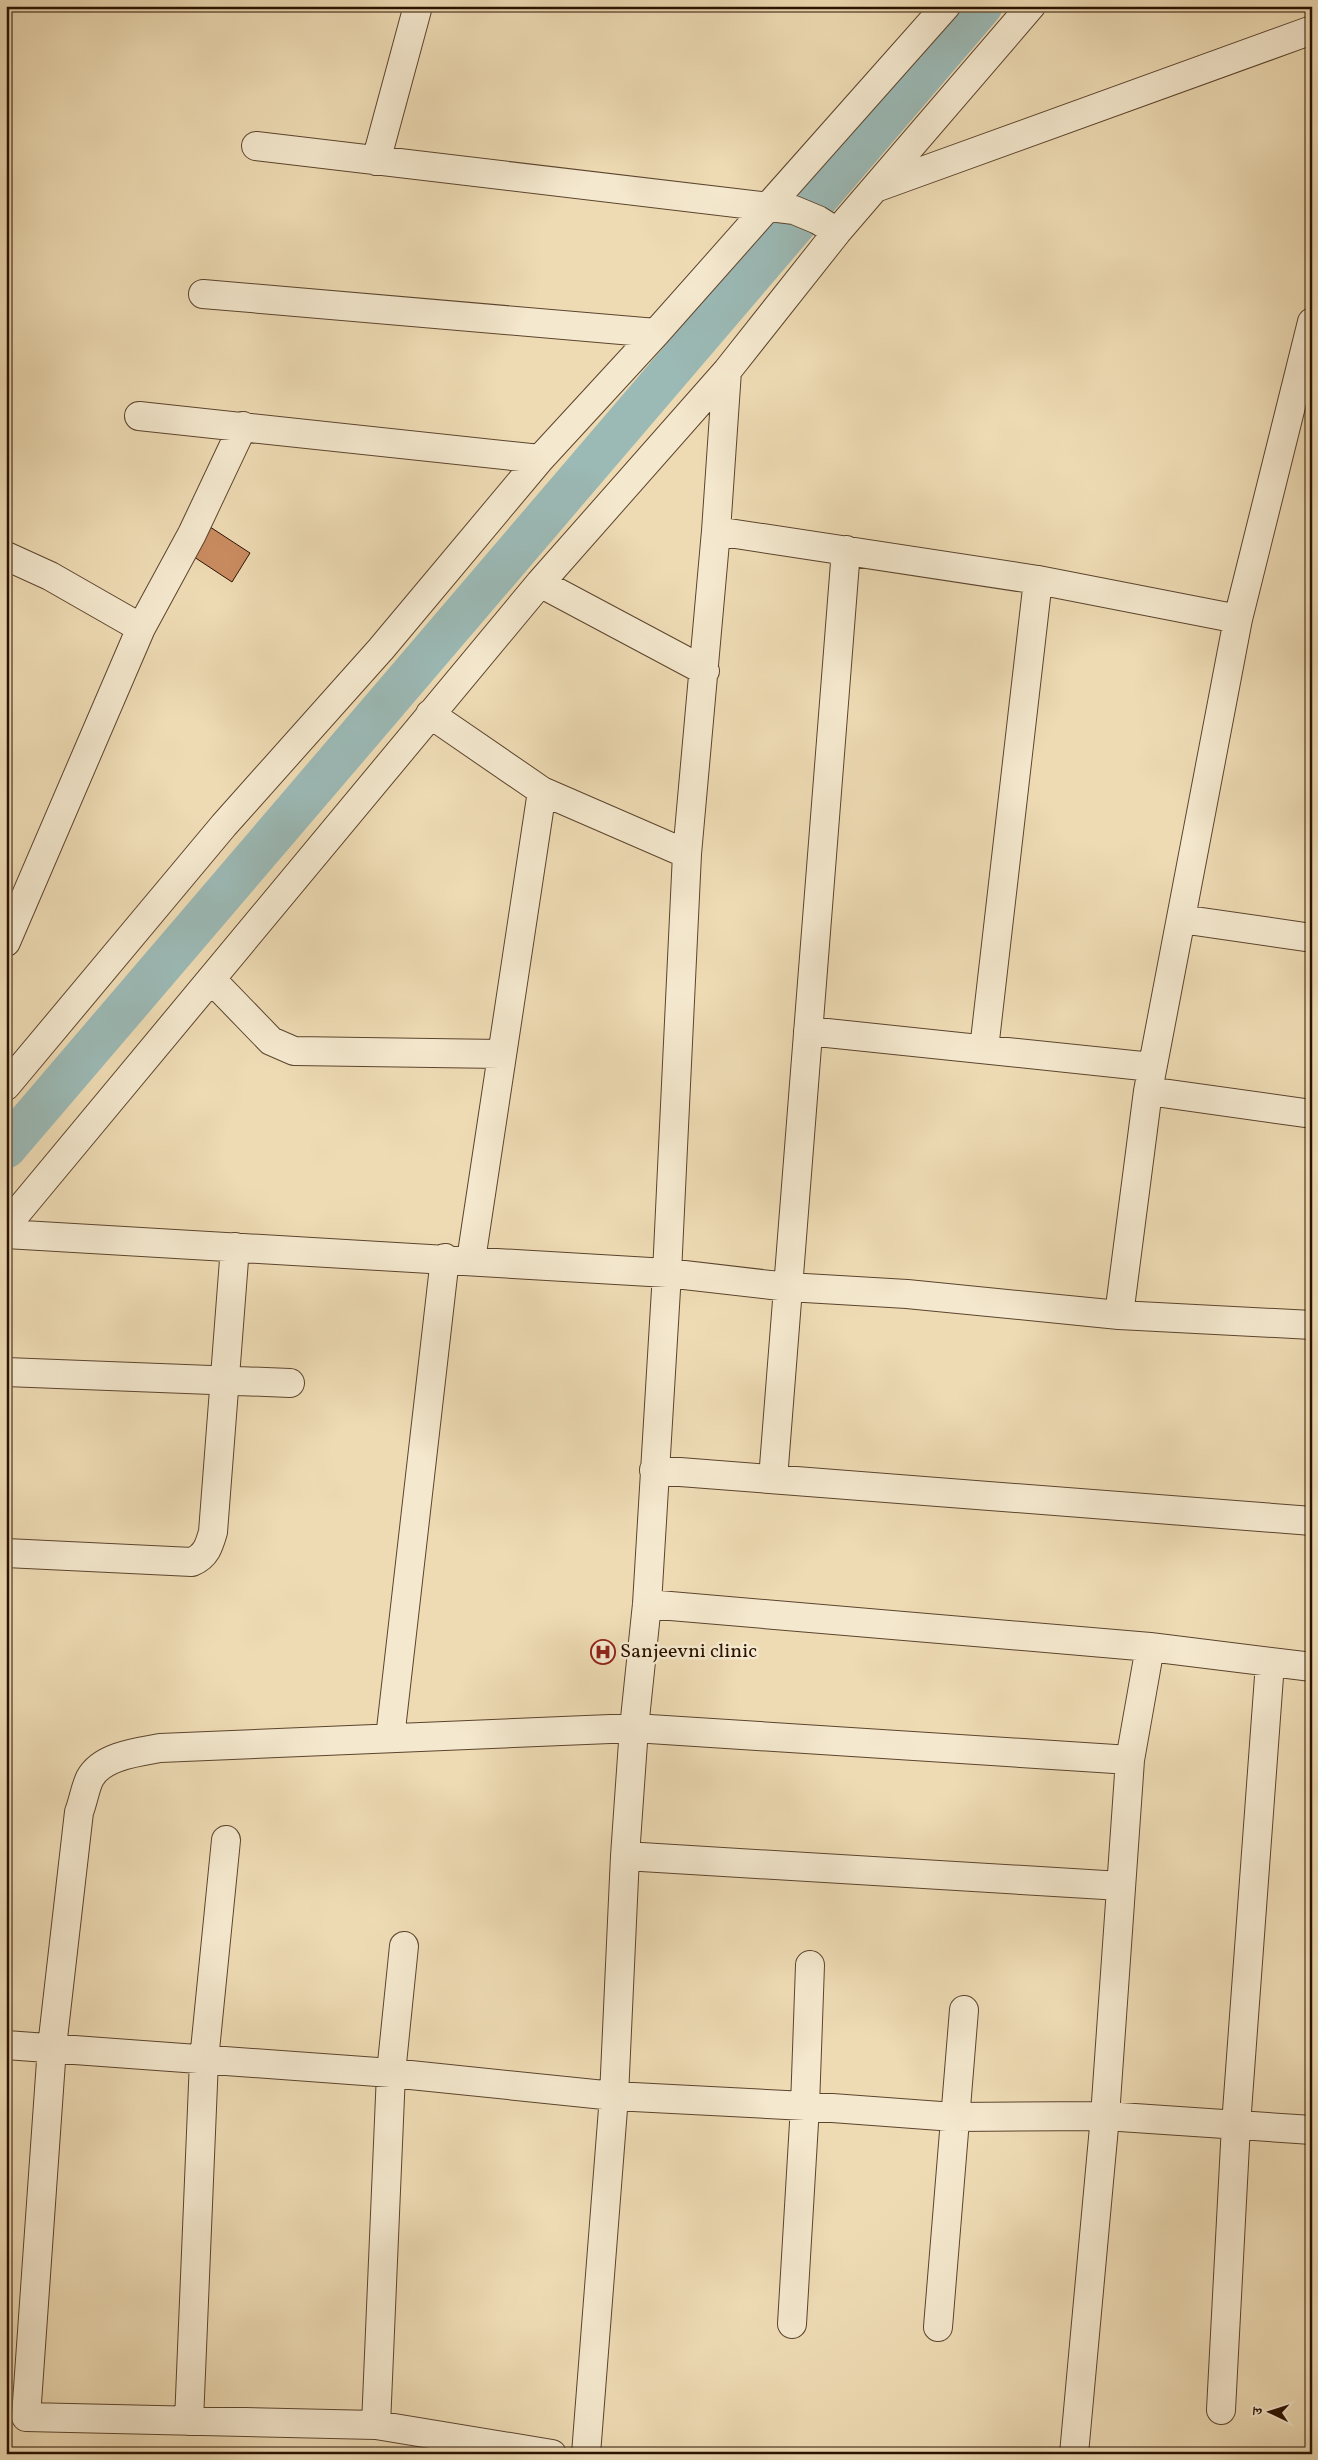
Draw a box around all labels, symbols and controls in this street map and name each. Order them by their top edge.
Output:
place label: Sanjeevni clinic [620,1638,757,1666]
hospital icon: Sanjeevni clinic [590,1639,616,1665]
north arrow [1246,2388,1296,2438]
text: उ [1249,2406,1268,2416]

